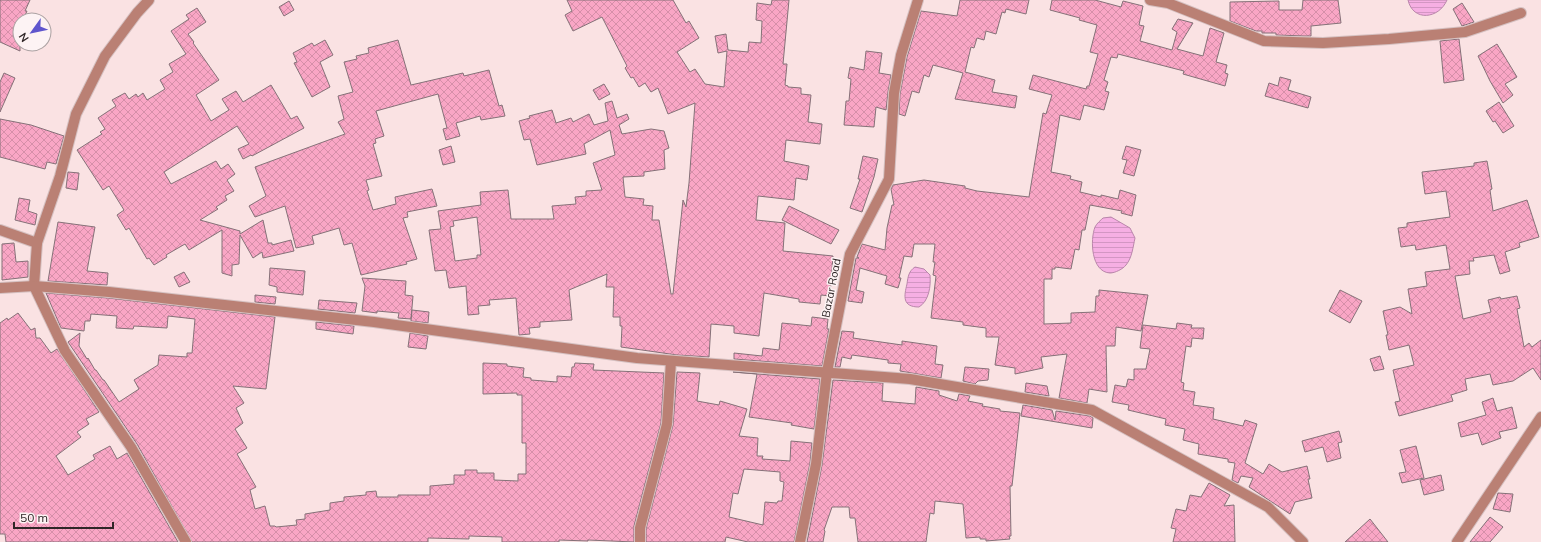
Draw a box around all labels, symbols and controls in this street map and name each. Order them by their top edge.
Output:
north arrow [12,12,52,52]
text: N [15,30,32,45]
street label: Bazar Road [818,257,844,319]
scale bar [14,504,113,530]
text: 50 m [20,510,48,525]

